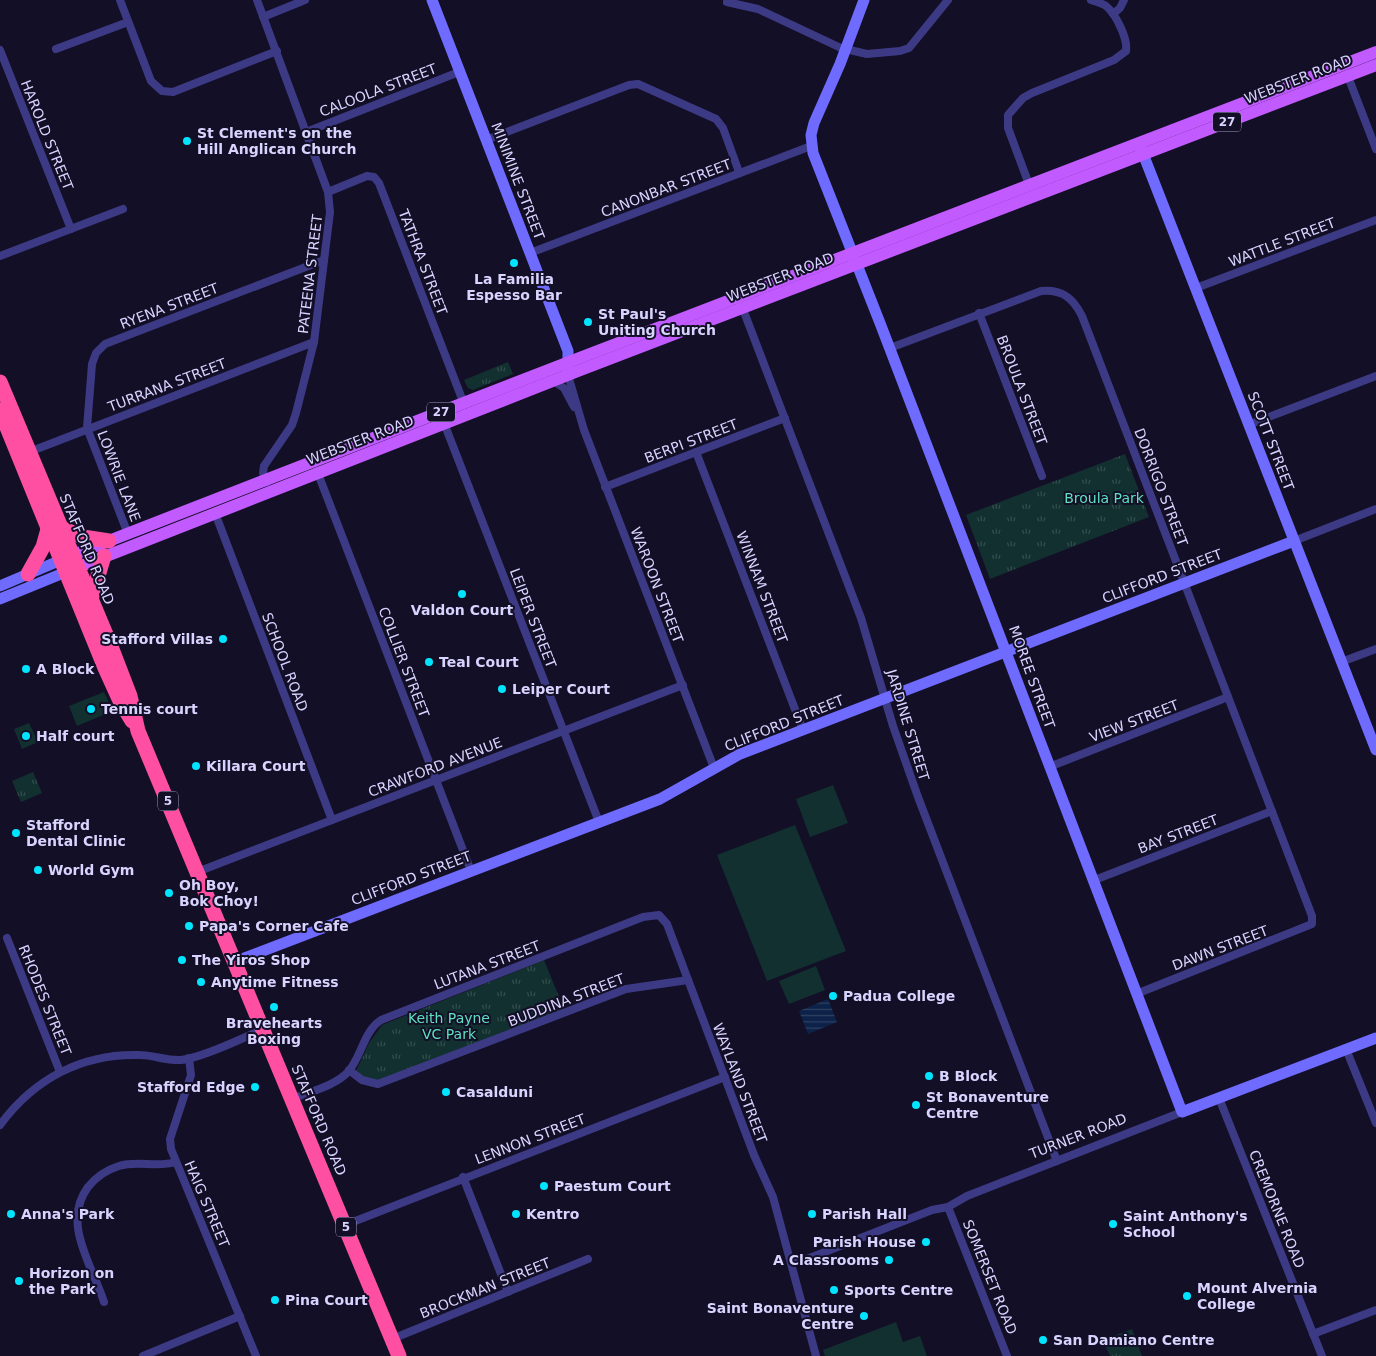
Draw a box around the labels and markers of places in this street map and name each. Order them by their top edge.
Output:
place label: St Clement's on the Hill Anglican Church [197,125,356,157]
marker: St Clement's on the Hill Anglican Church [181,135,193,147]
marker: La Familia Espesso Bar [508,257,520,269]
place label: La Familia Espesso Bar [466,271,562,303]
place label: St Paul's Uniting Church [598,306,716,338]
marker: St Paul's Uniting Church [582,316,594,328]
marker: Valdon Court [456,588,468,600]
place label: Valdon Court [411,602,513,618]
place label: Stafford Villas [101,631,213,647]
marker: Stafford Villas [217,633,229,645]
place label: Teal Court [439,654,519,670]
marker: Teal Court [423,656,435,668]
place label: A Block [36,661,95,677]
marker: A Block [20,663,32,675]
place label: Leiper Court [512,681,610,697]
marker: Leiper Court [496,683,508,695]
place label: Tennis court [101,701,198,717]
marker: Tennis court [85,703,97,715]
place label: Half court [36,728,115,744]
marker: Half court [20,730,32,742]
place label: Killara Court [206,758,306,774]
marker: Killara Court [190,760,202,772]
place label: Stafford Dental Clinic [26,817,126,849]
marker: Stafford Dental Clinic [10,827,22,839]
place label: World Gym [48,862,134,878]
marker: World Gym [32,864,44,876]
place label: Oh Boy, Bok Choy! [179,877,259,909]
marker: Oh Boy, Bok Choy! [163,887,175,899]
place label: Papa's Corner Cafe [199,918,349,934]
marker: Papa's Corner Cafe [183,920,195,932]
place label: The Yiros Shop [192,952,310,968]
marker: The Yiros Shop [176,954,188,966]
place label: Anytime Fitness [211,974,339,990]
marker: Anytime Fitness [195,976,207,988]
place label: Padua College [843,988,955,1004]
marker: Padua College [827,990,839,1002]
marker: Bravehearts Boxing [268,1001,280,1013]
place label: Bravehearts Boxing [226,1015,322,1047]
place label: B Block [939,1068,998,1084]
marker: B Block [923,1070,935,1082]
place label: Stafford Edge [137,1079,245,1095]
marker: Stafford Edge [249,1081,261,1093]
place label: Casalduni [456,1084,533,1100]
marker: Casalduni [440,1086,452,1098]
place label: St Bonaventure Centre [926,1089,1049,1121]
marker: St Bonaventure Centre [910,1099,922,1111]
place label: Paestum Court [554,1178,671,1194]
marker: Paestum Court [538,1180,550,1192]
place label: Anna's Park [21,1206,115,1222]
place label: Kentro [526,1206,580,1222]
place label: Parish Hall [822,1206,907,1222]
marker: Anna's Park [5,1208,17,1220]
marker: Kentro [510,1208,522,1220]
marker: Parish Hall [806,1208,818,1220]
place label: Saint Anthony's School [1123,1208,1248,1240]
marker: Saint Anthony's School [1107,1218,1119,1230]
place label: Parish House [813,1234,916,1250]
marker: Parish House [920,1236,932,1248]
place label: A Classrooms [773,1252,879,1268]
marker: A Classrooms [883,1254,895,1266]
place label: Horizon on the Park [29,1265,114,1297]
marker: Horizon on the Park [13,1275,25,1287]
place label: Mount Alvernia College [1197,1280,1317,1312]
place label: Sports Centre [844,1282,953,1298]
marker: Sports Centre [828,1284,840,1296]
marker: Mount Alvernia College [1181,1290,1193,1302]
place label: Pina Court [285,1292,368,1308]
marker: Pina Court [269,1294,281,1306]
place label: Saint Bonaventure Centre [707,1300,854,1332]
marker: Saint Bonaventure Centre [858,1310,870,1322]
place label: San Damiano Centre [1053,1332,1215,1348]
marker: San Damiano Centre [1037,1334,1049,1346]

